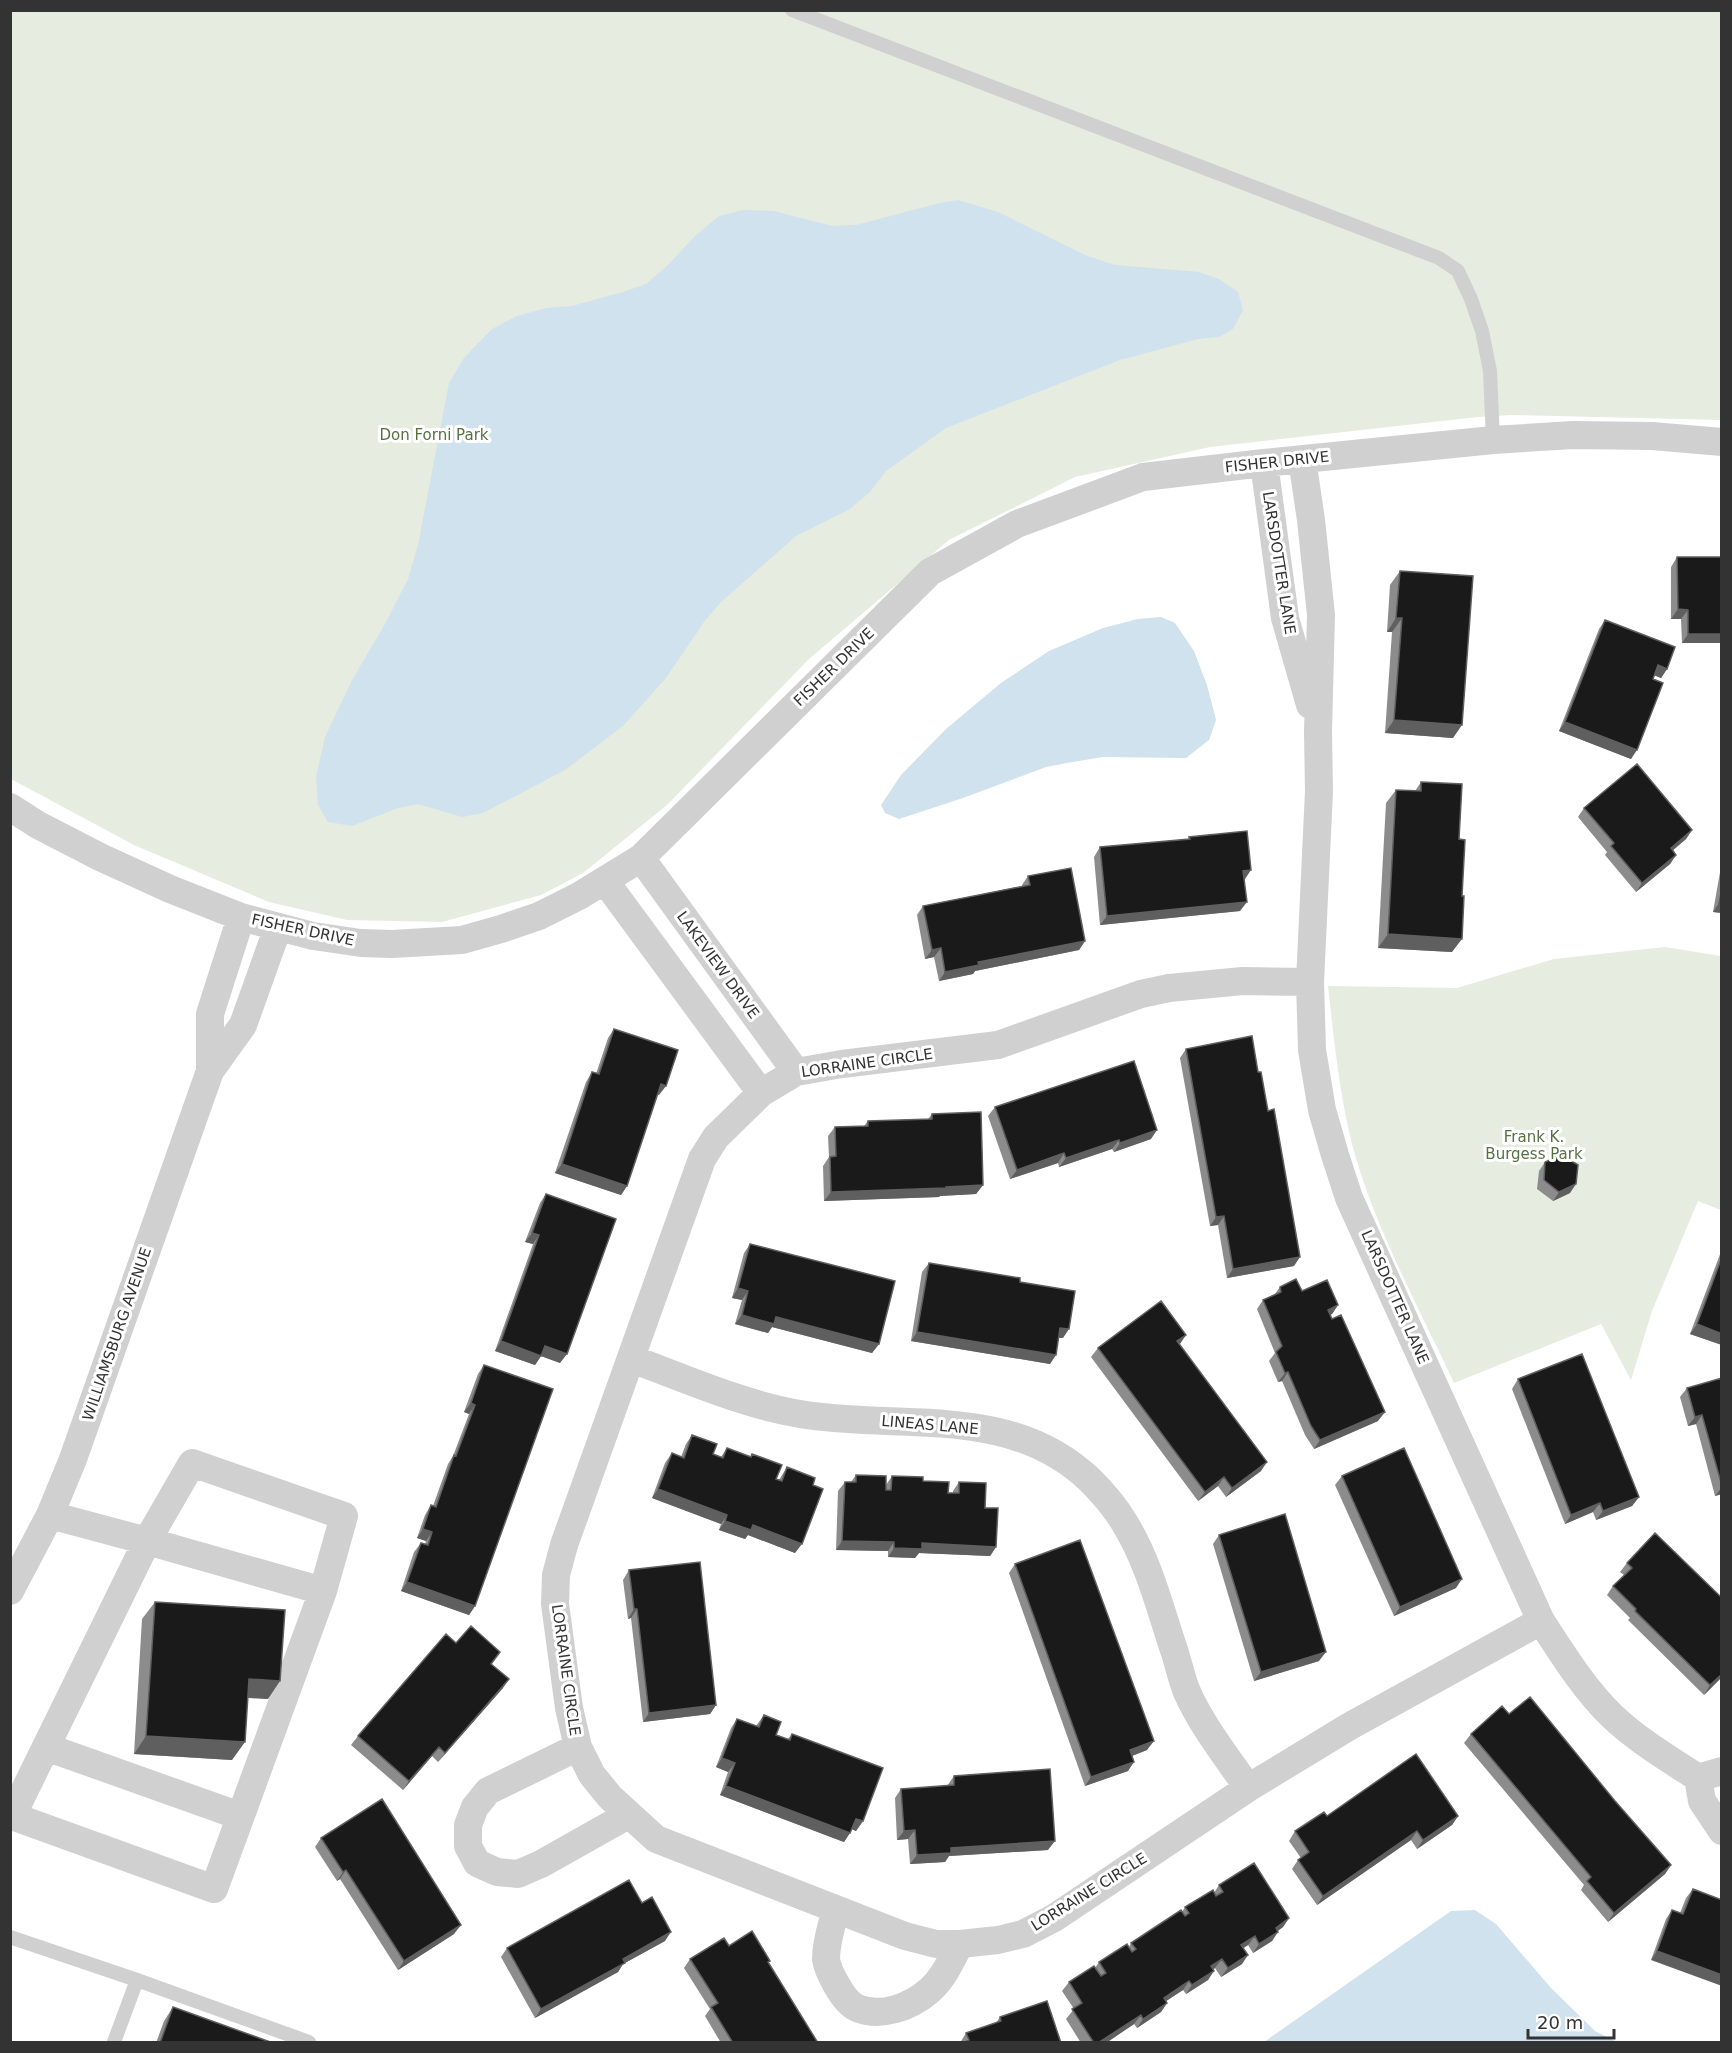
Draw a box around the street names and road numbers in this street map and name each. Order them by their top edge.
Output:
street label: FISHER DRIVE [1224,448,1330,476]
street label: LARSDOTTER LANE [1259,490,1299,636]
street label: FISHER DRIVE [790,624,878,710]
street label: LAKEVIEW DRIVE [673,908,763,1022]
street label: FISHER DRIVE [250,910,356,950]
street label: LORRAINE CIRCLE [800,1045,934,1081]
street label: LARSDOTTER LANE [1357,1227,1433,1367]
street label: WILLIAMSBURG AVENUE [79,1245,155,1423]
street label: LINEAS LANE [881,1412,979,1438]
street label: LORRAINE CIRCLE [548,1603,584,1737]
street label: LORRAINE CIRCLE [1028,1849,1150,1935]

